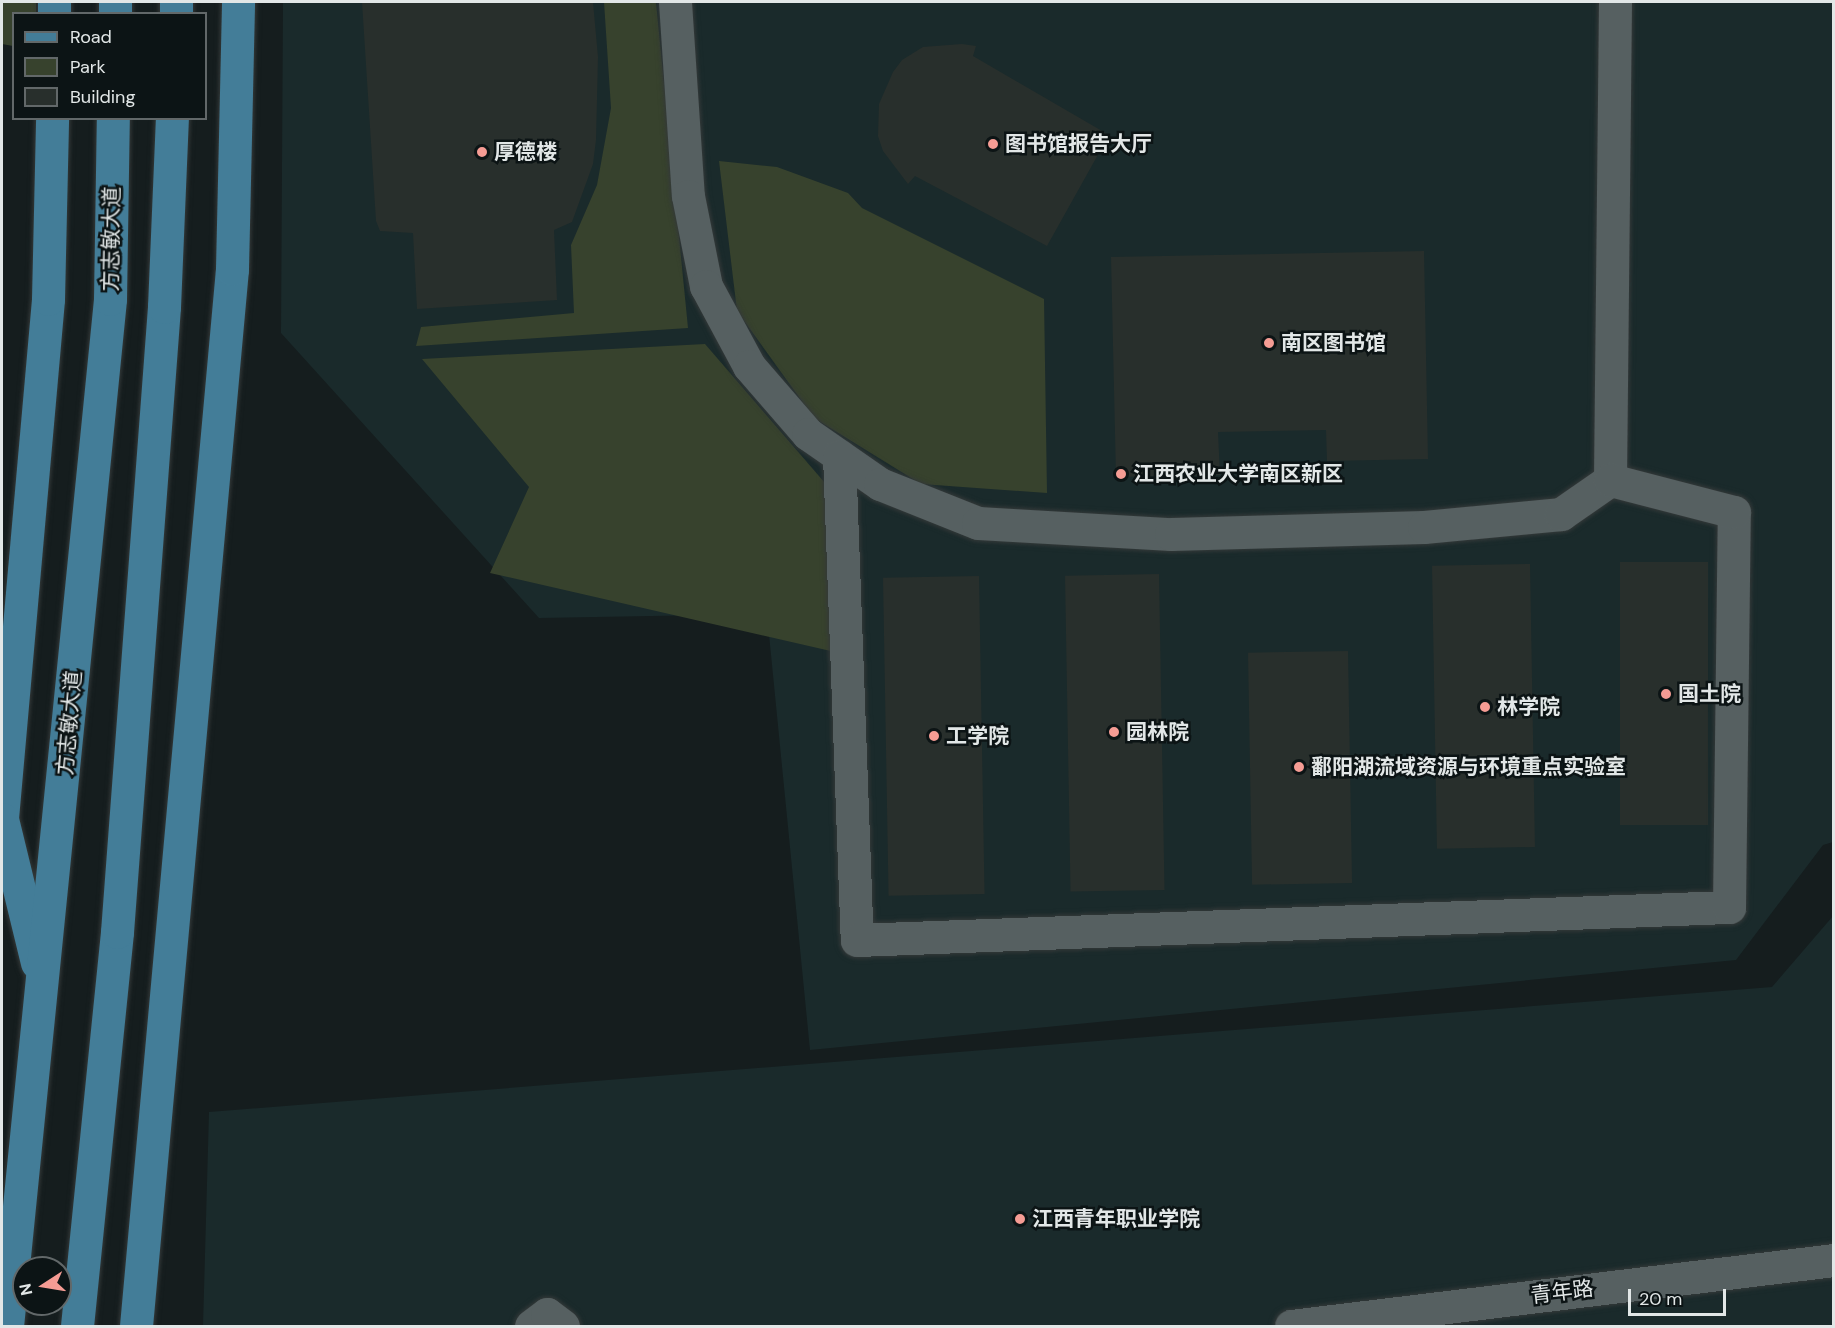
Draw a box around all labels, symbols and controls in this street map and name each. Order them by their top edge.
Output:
legend [12,12,207,120]
text: Road [70,25,112,49]
text: Park [70,55,106,79]
text: Building [70,85,135,109]
place label: 图书馆报告大厅 [1005,131,1152,157]
marker: 图书馆报告大厅 [986,137,1000,151]
place label: 厚德楼 [494,139,557,165]
marker: 厚德楼 [475,145,489,159]
street label: 方志敏大道 [97,186,125,292]
place label: 南区图书馆 [1281,330,1386,356]
marker: 南区图书馆 [1262,336,1276,350]
place label: 江西农业大学南区新区 [1133,461,1343,487]
marker: 江西农业大学南区新区 [1114,467,1128,481]
street label: 方志敏大道 [52,670,86,776]
place label: 国土院 [1678,681,1741,707]
marker: 国土院 [1659,687,1673,701]
place label: 林学院 [1497,694,1560,720]
marker: 林学院 [1478,700,1492,714]
place label: 园林院 [1126,719,1189,745]
place label: 工学院 [946,723,1009,749]
marker: 园林院 [1107,725,1121,739]
marker: 工学院 [927,729,941,743]
place label: 鄱阳湖流域资源与环境重点实验室 [1311,754,1626,780]
marker: 鄱阳湖流域资源与环境重点实验室 [1292,760,1306,774]
place label: 江西青年职业学院 [1032,1206,1200,1232]
marker: 江西青年职业学院 [1013,1212,1027,1226]
north arrow [12,1256,72,1316]
street label: 青年路 [1529,1276,1595,1308]
scale bar [1631,1277,1728,1315]
text: N [14,1282,37,1297]
text: 20 m [1639,1287,1682,1311]

